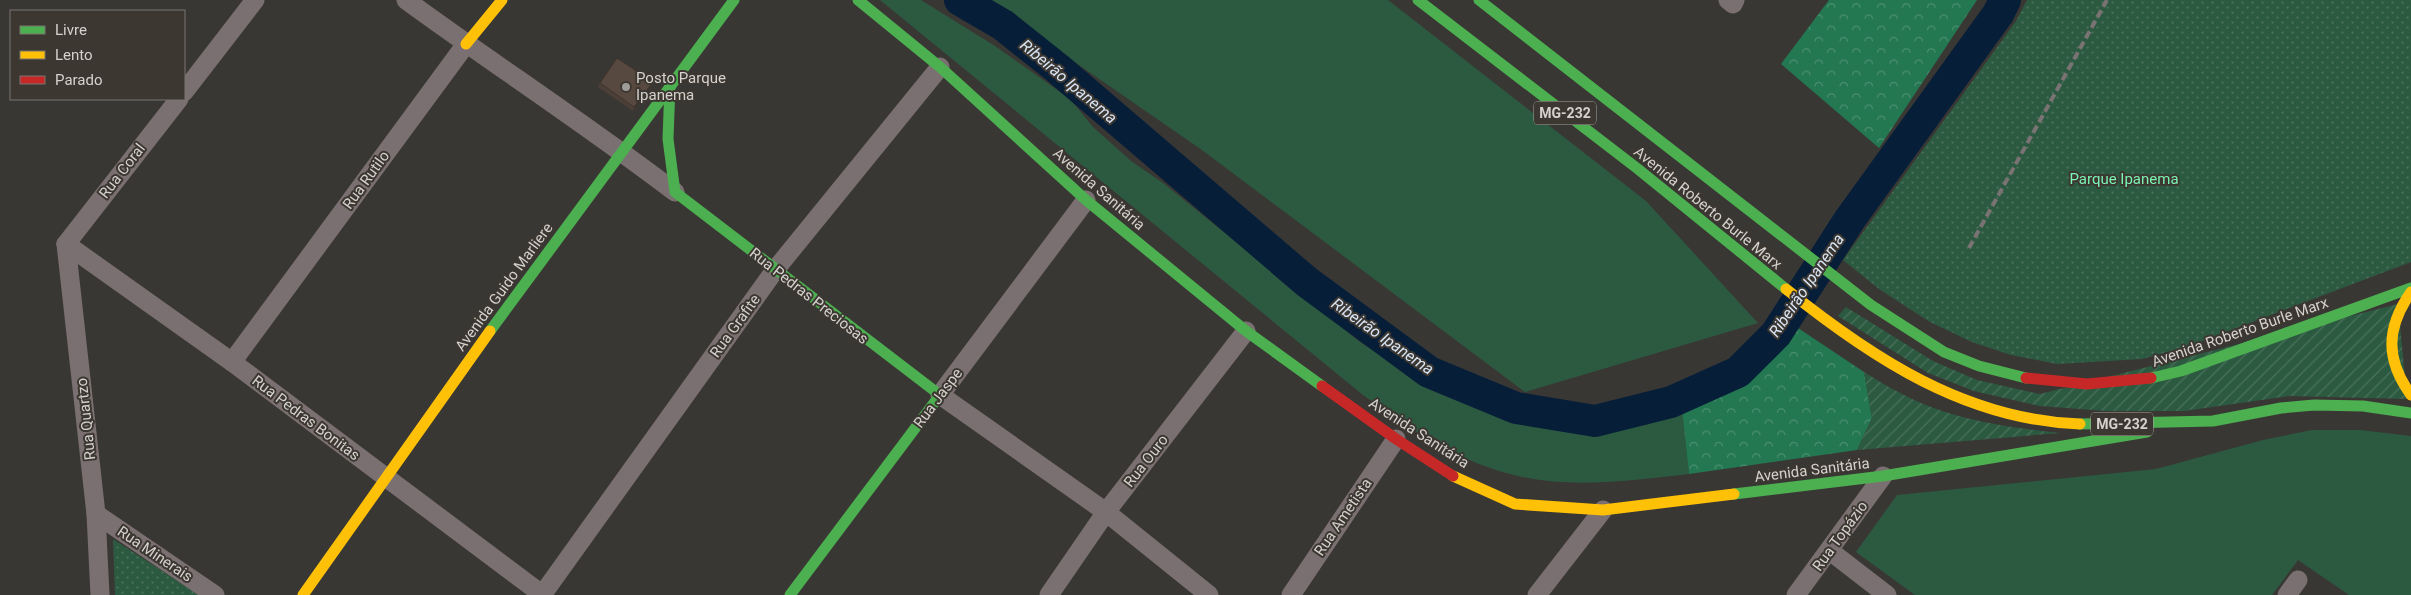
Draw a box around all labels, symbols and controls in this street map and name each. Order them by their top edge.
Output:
legend [10,10,185,100]
text: Livre [55,21,87,39]
water label: Ribeirão Ipanema [1016,35,1121,127]
text: Lento [55,46,93,64]
place label: Posto Parque Ipanema [636,69,726,104]
text: Parado [55,71,103,89]
marker: Posto Parque Ipanema [620,81,632,93]
road number: MG-232 [1534,102,1596,125]
street label: Rua Coral [95,140,149,202]
street label: Avenida Roberto Burle Marx [1630,143,1786,274]
street label: Avenida Sanitária [1049,144,1149,234]
street label: Rua Rutilo [339,147,393,213]
park label: Parque Ipanema [2069,170,2179,188]
street label: Avenida Guido Marliere [451,219,557,355]
water label: Ribeirão Ipanema [1765,230,1848,341]
street label: Rua Pedras Preciosas [746,244,872,348]
street label: Rua Grafite [706,291,764,361]
street label: Avenida Roberto Burle Marx [2149,293,2331,371]
water label: Ribeirão Ipanema [1328,294,1438,379]
street label: Rua Jaspe [910,365,966,431]
street label: Rua Pedras Bonitas [249,372,363,464]
street label: Rua Quartzo [73,377,99,461]
street label: Avenida Sanitária [1366,394,1472,472]
road number: MG-232 [2091,412,2153,436]
street label: Rua Ouro [1120,431,1172,491]
street label: Avenida Sanitária [1753,454,1871,486]
street label: Rua Ametista [1310,475,1376,559]
street label: Rua Topázio [1809,497,1871,575]
street label: Rua Minerais [114,522,196,586]

